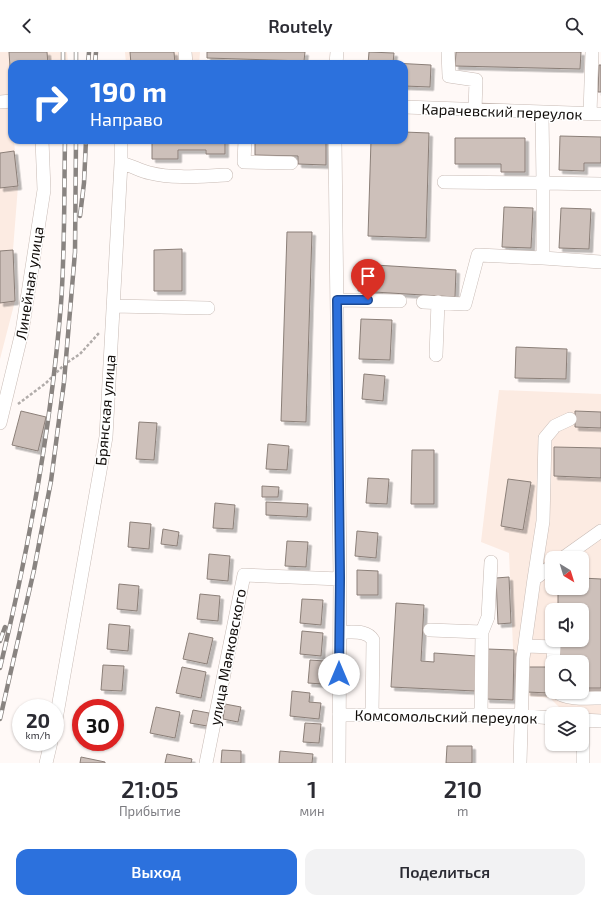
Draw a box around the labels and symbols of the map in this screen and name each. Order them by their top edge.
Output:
street label: Карачевский переулок [421,99,583,124]
street label: Линейная улица [11,225,48,341]
pin [351,259,385,300]
street label: Брянская улица [91,354,120,467]
north arrow [545,551,589,595]
street label: улица Маяковского [205,587,250,727]
position arrow [318,653,360,695]
speed limit sign: 30 [72,699,124,751]
street label: Комсомольский переулок [355,705,537,728]

